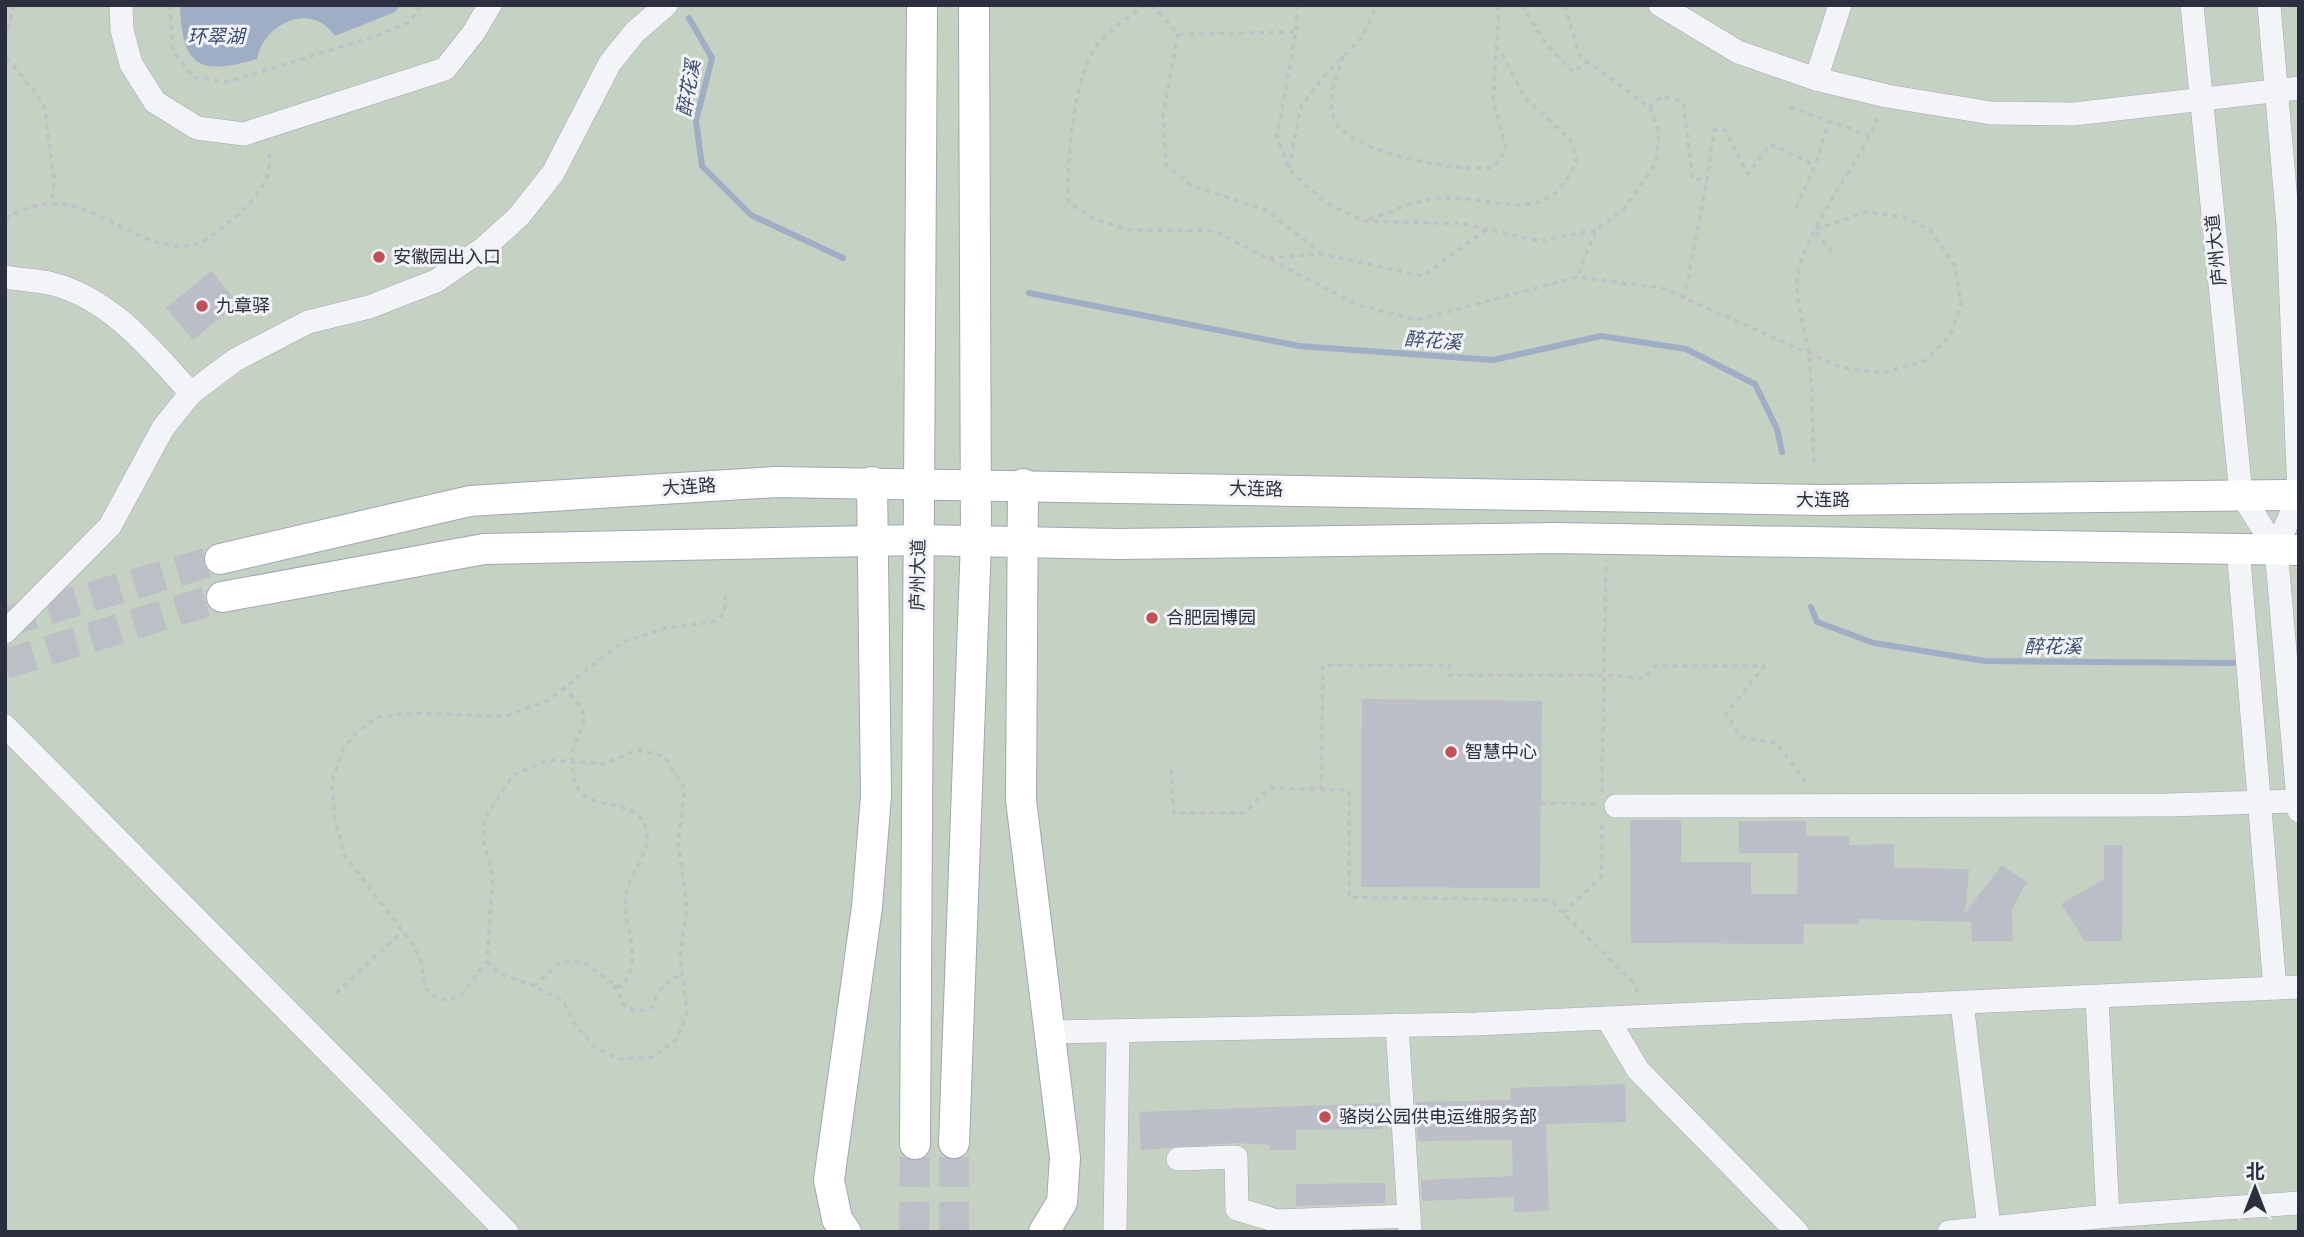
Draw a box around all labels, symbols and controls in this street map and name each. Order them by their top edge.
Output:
water label: 环翠湖 [187,25,247,47]
water label: 醉花溪 [672,56,704,118]
street label: 庐州大道 [2201,213,2230,287]
place label: 安徽园出入口 [393,246,501,267]
marker: 安徽园出入口 [371,249,387,265]
place label: 九章驿 [216,295,270,316]
marker: 九章驿 [194,298,210,314]
water label: 醉花溪 [1404,327,1464,353]
street label: 大连路 [661,474,717,499]
street label: 大连路 [1229,478,1283,499]
street label: 大连路 [1796,489,1850,510]
street label: 庐州大道 [906,539,929,611]
place label: 合肥园博园 [1166,607,1256,628]
marker: 合肥园博园 [1144,610,1160,626]
water label: 醉花溪 [2024,635,2083,657]
place label: 智慧中心 [1465,741,1537,762]
marker: 智慧中心 [1443,744,1459,760]
place label: 骆岗公园供电运维服务部 [1339,1106,1537,1127]
marker: 骆岗公园供电运维服务部 [1317,1109,1333,1125]
north arrow [2220,1153,2290,1223]
text: 北 [2245,1160,2265,1182]

